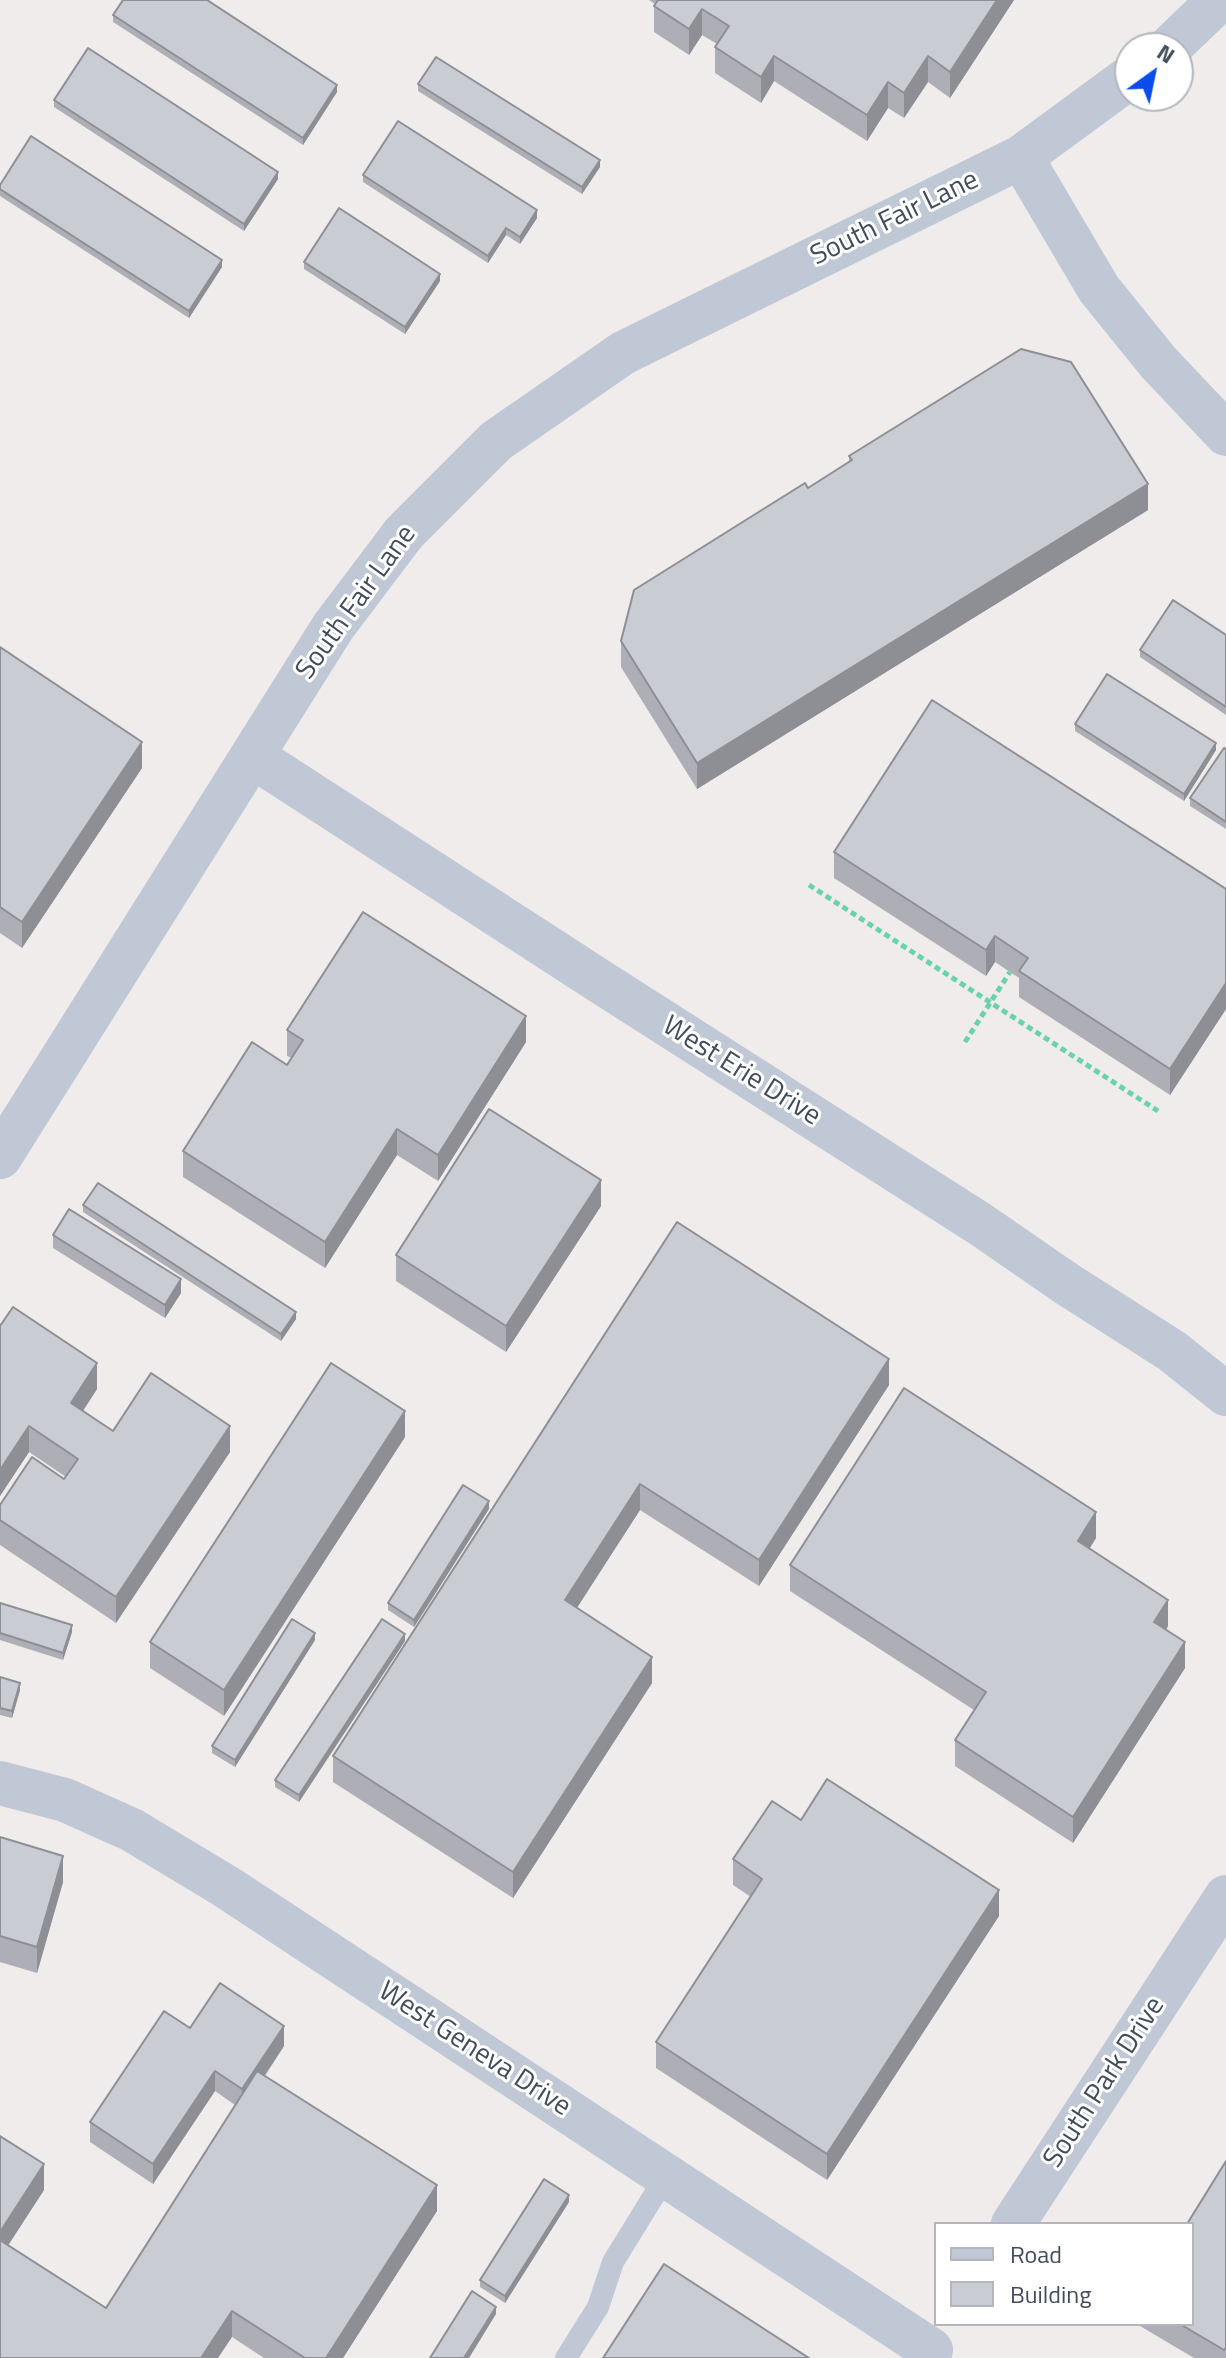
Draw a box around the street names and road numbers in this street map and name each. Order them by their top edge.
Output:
street label: South Fair Lane [806,164,984,274]
street label: South Fair Lane [290,519,424,687]
street label: West Erie Drive [656,1010,826,1134]
street label: West Geneva Drive [372,1975,576,2125]
street label: South Park Drive [1037,1991,1173,2175]

